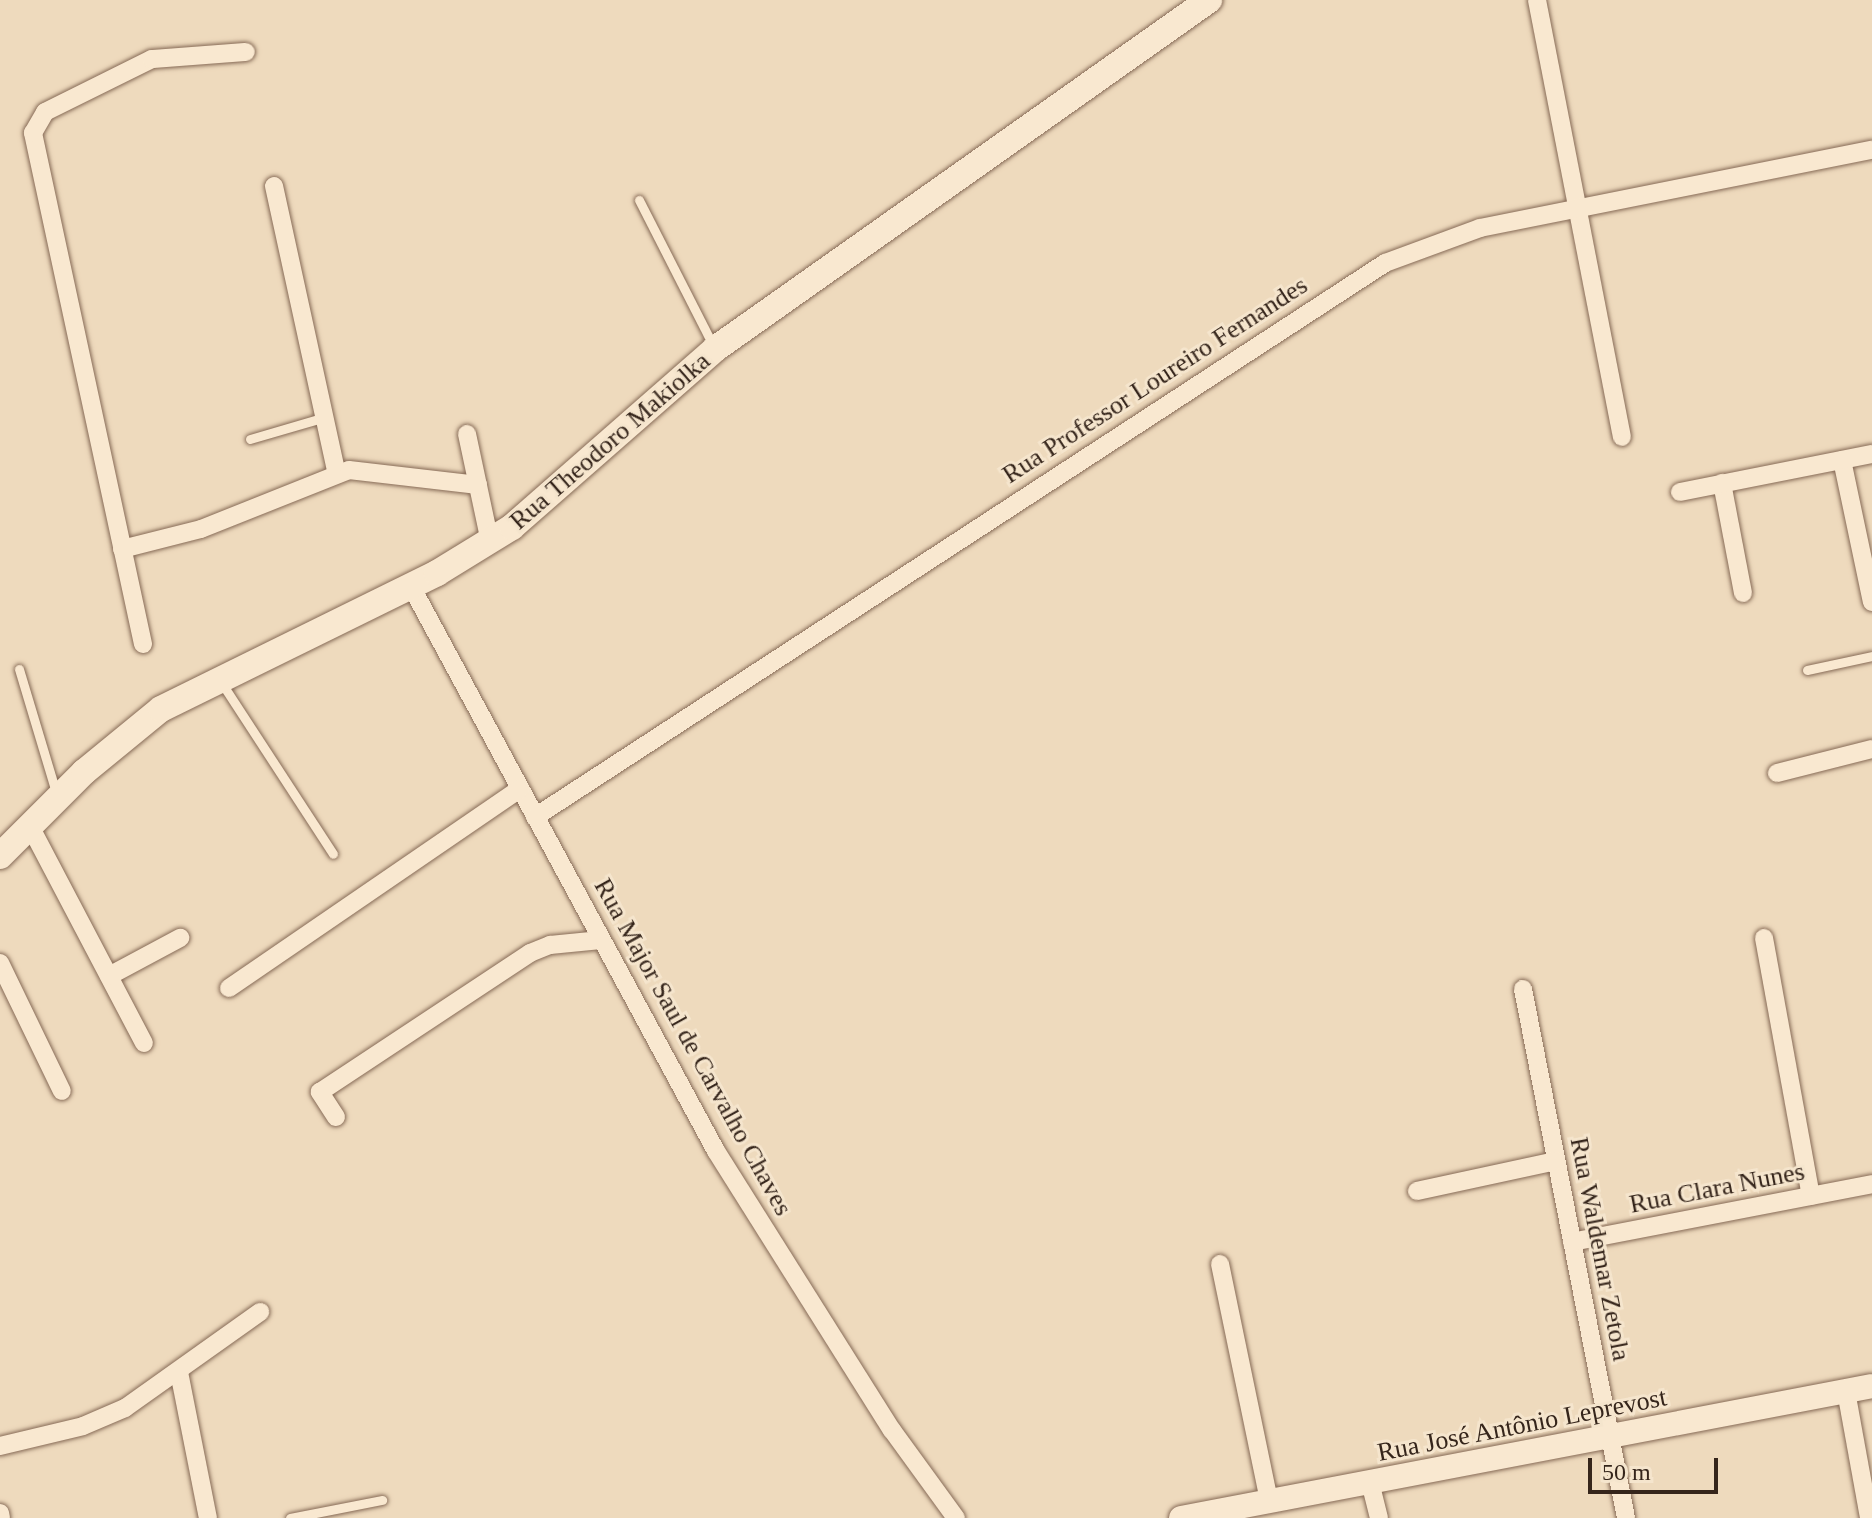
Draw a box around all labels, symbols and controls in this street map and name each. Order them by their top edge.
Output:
street label: Rua Professor Loureiro Fernandes [997,270,1313,490]
street label: Rua Theodoro Makiolka [503,345,717,537]
street label: Rua Major Saul de Carvalho Chaves [587,873,799,1221]
street label: Rua Waldemar Zetola [1563,1134,1637,1364]
street label: Rua Clara Nunes [1627,1156,1807,1220]
street label: Rua José Antônio Leprevost [1374,1382,1670,1468]
scale bar [1592,1442,1722,1492]
text: 50 m [1602,1459,1651,1485]

